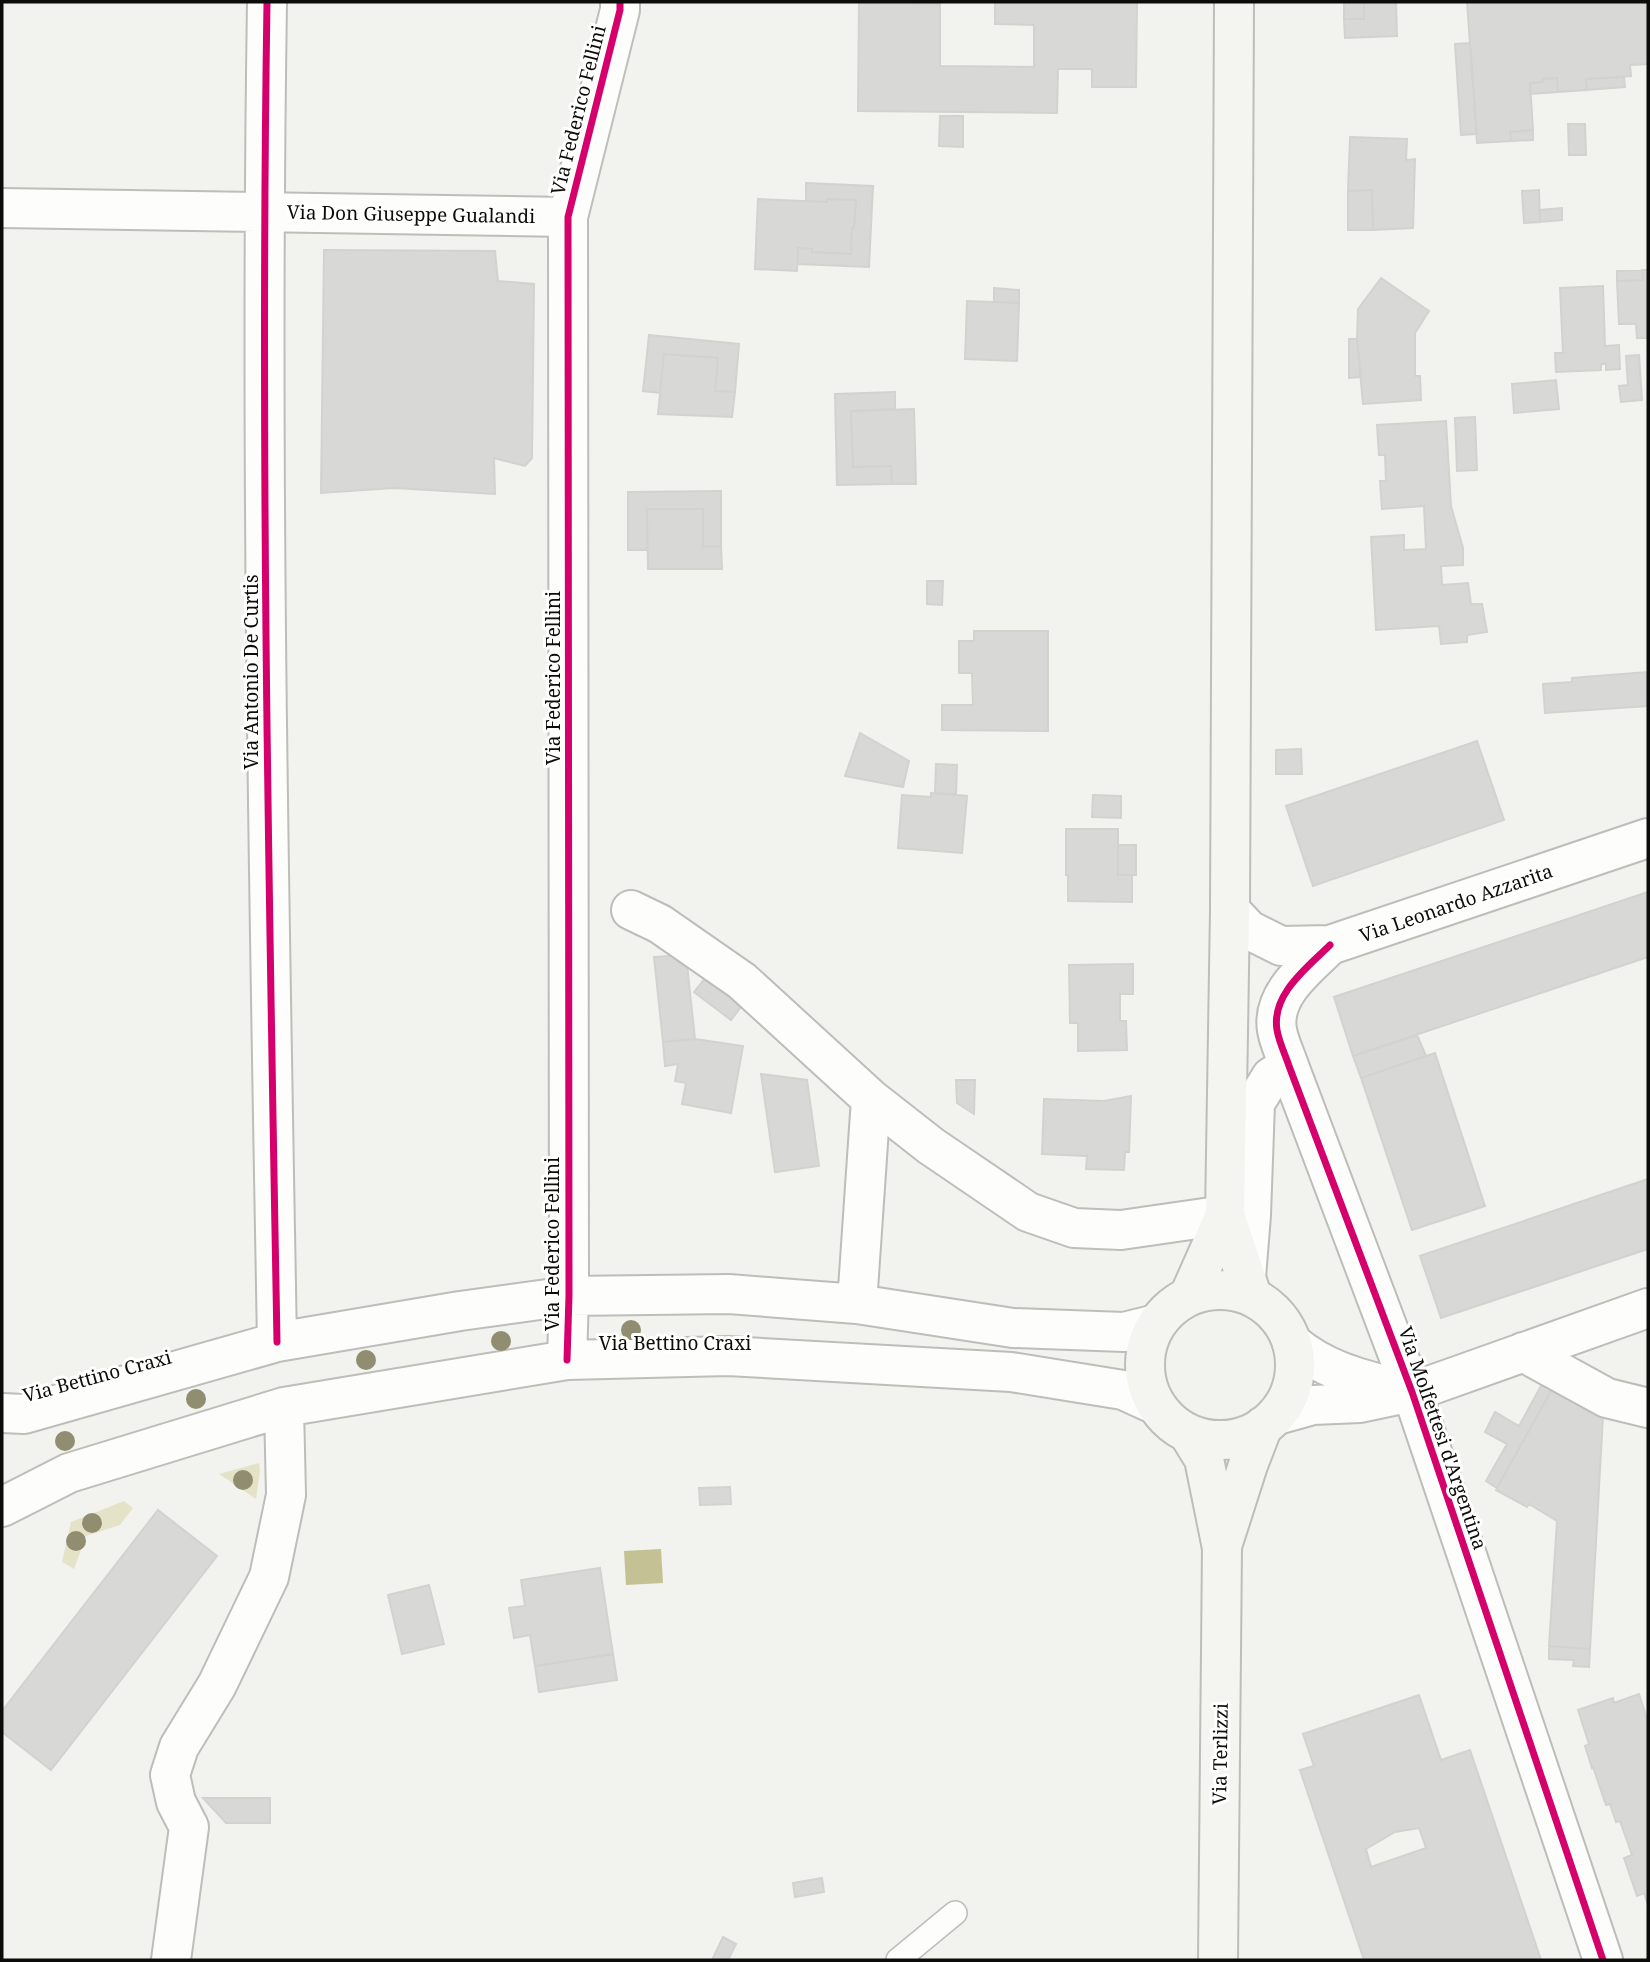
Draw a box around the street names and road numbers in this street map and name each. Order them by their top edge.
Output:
street label: Via Federico Fellini [544,22,612,198]
street label: Via Don Giuseppe Gualandi [287,199,535,229]
street label: Via Antonio De Curtis [238,574,264,770]
street label: Via Federico Fellini [540,591,566,765]
street label: Via Leonardo Azzarita [1356,858,1556,948]
street label: Via Federico Fellini [539,1157,565,1331]
street label: Via Molfettesi d'Argentina [1393,1323,1493,1553]
street label: Via Bettino Craxi [599,1330,751,1356]
street label: Via Bettino Craxi [20,1344,174,1408]
street label: Via Terlizzi [1206,1703,1234,1805]

